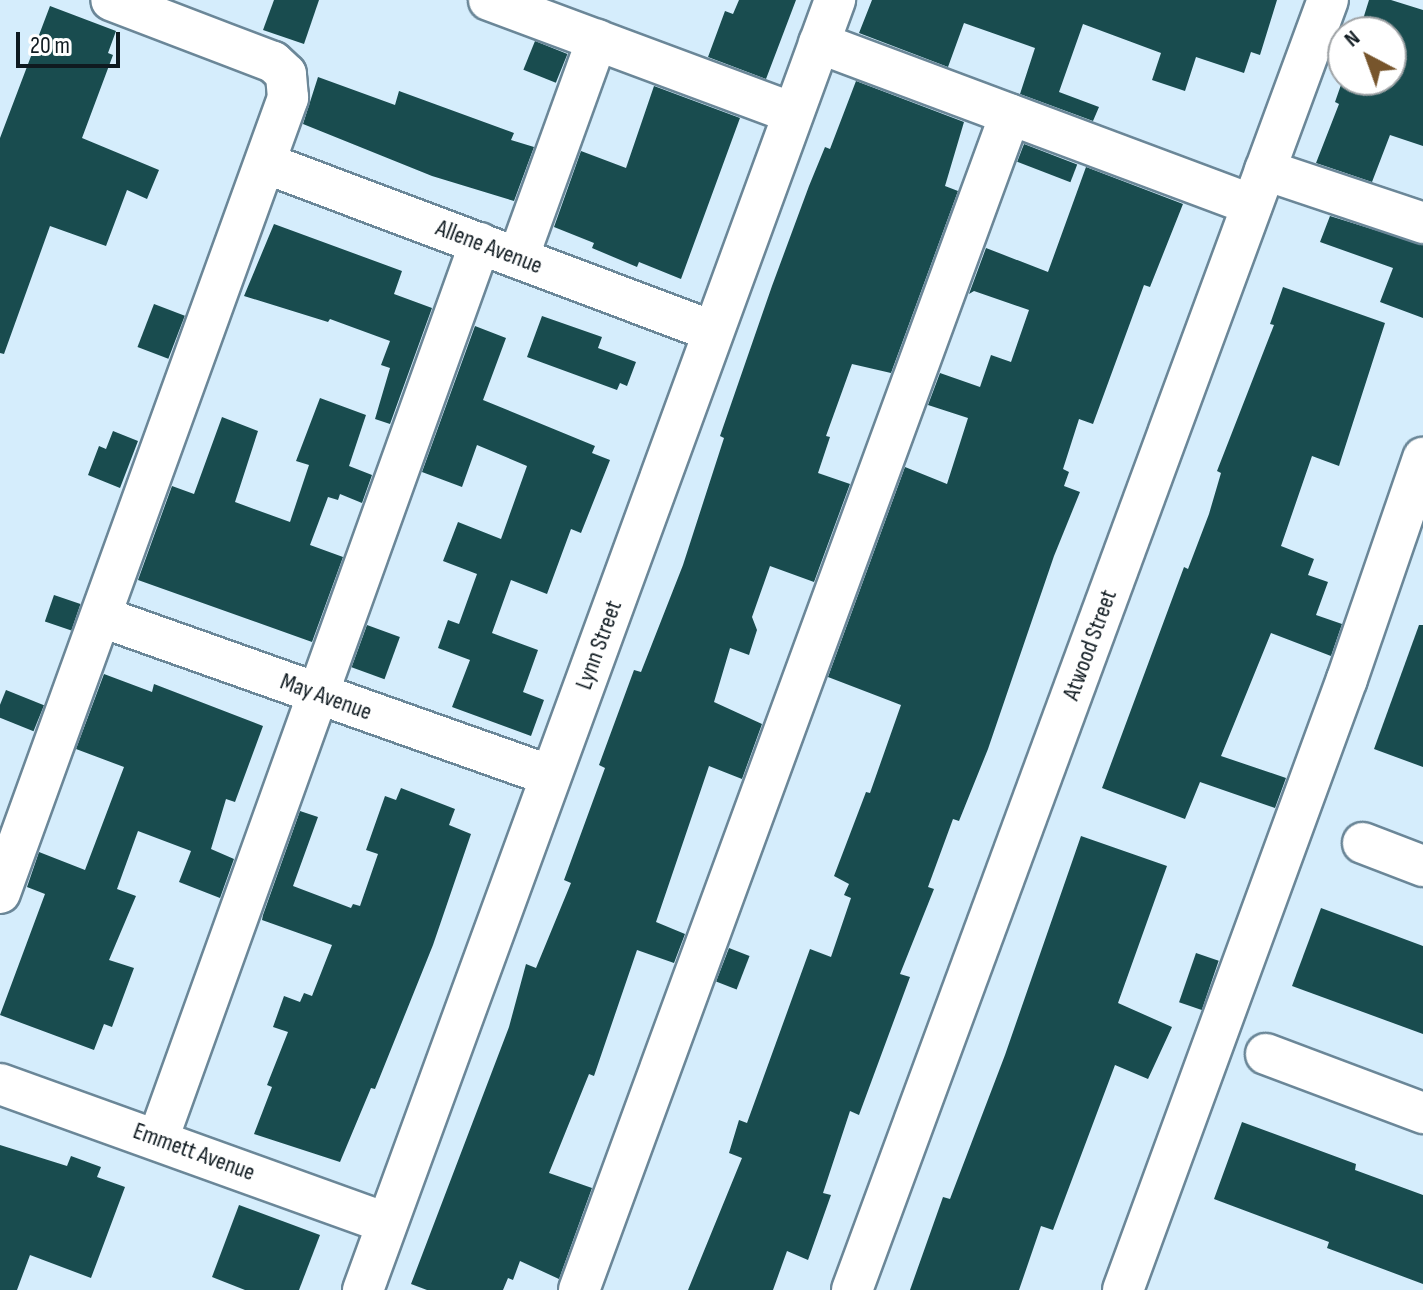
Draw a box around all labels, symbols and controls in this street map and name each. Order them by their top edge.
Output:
scale bar [20,16,124,66]
north arrow [1327,16,1407,96]
text: N [1339,25,1366,53]
text: 20 m [30,31,70,60]
street label: Allene Avenue [432,214,546,280]
street label: Atwood Street [1057,586,1123,704]
street label: Lynn Street [570,597,628,693]
street label: May Avenue [276,667,376,727]
street label: Emmett Avenue [129,1117,259,1187]

